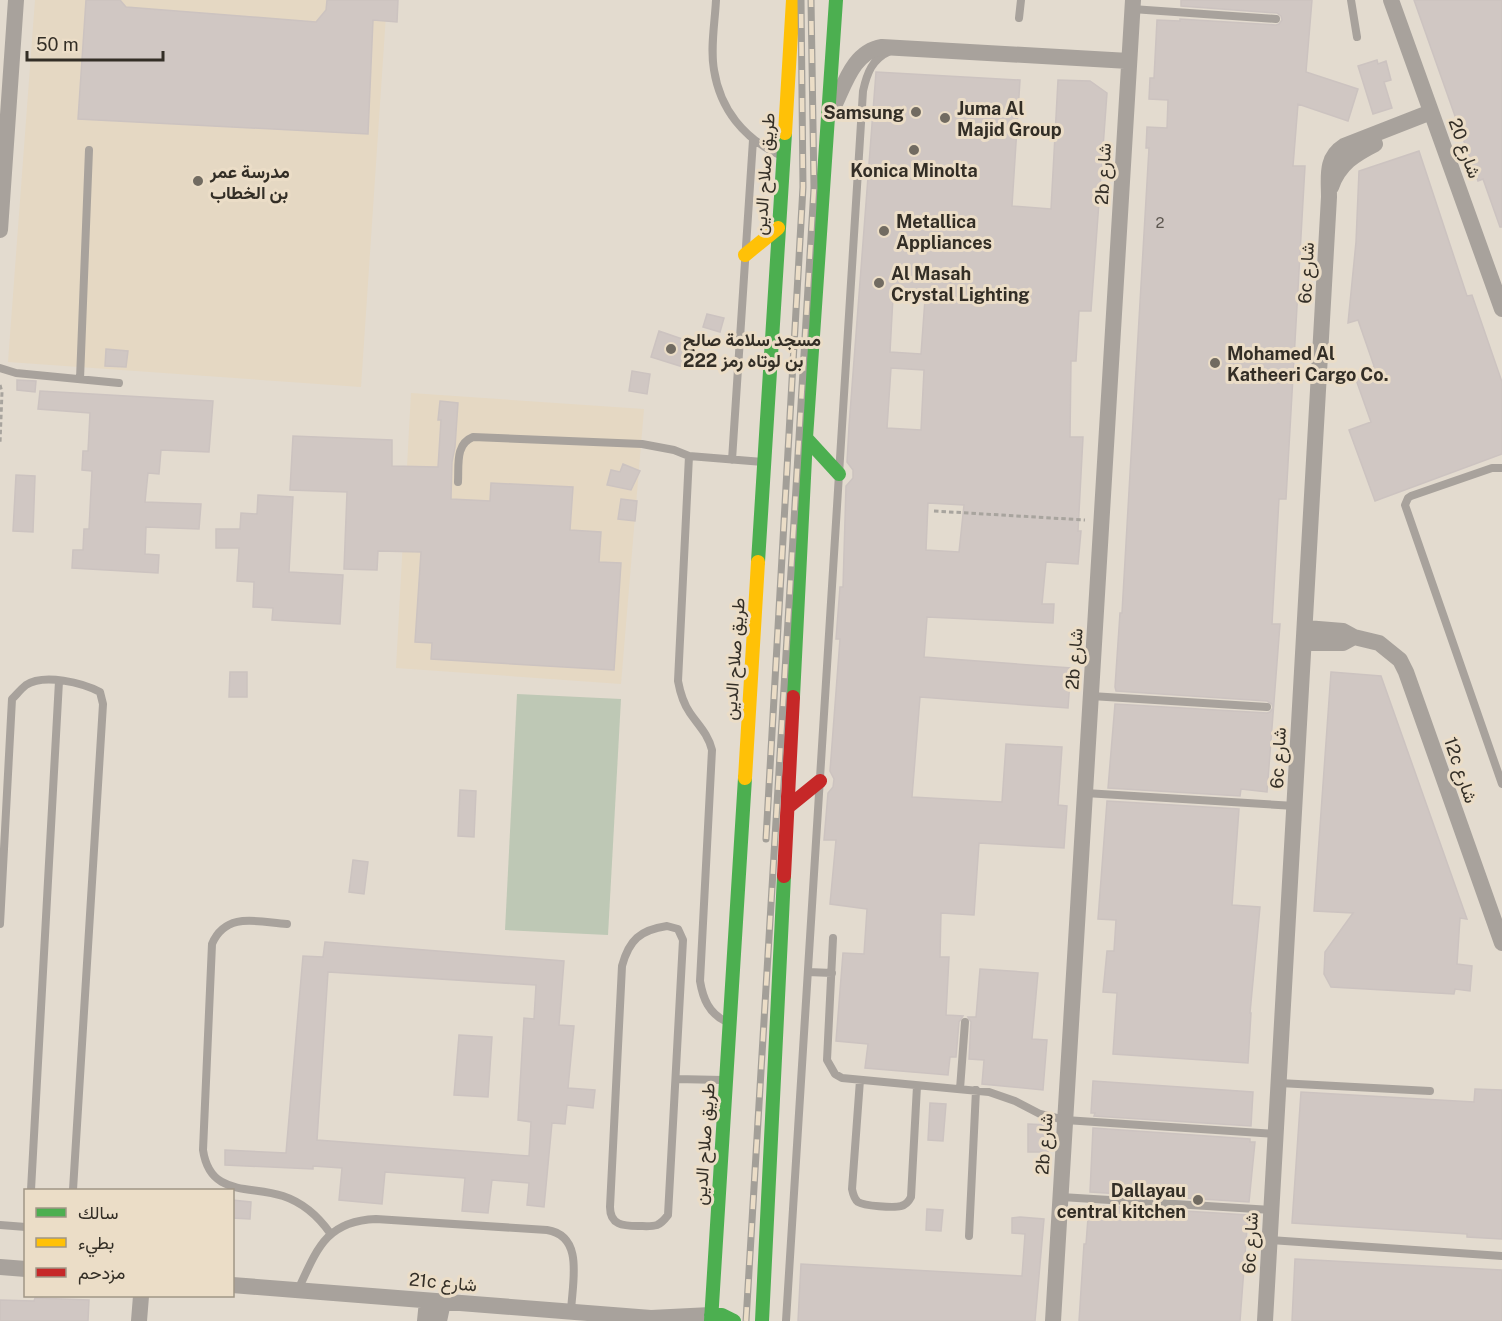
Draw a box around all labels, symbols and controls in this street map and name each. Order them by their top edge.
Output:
scale bar [27,24,164,62]
text: 50 m [36,34,79,55]
place label: Juma Al Majid Group [957,98,1062,140]
place label: Samsung [823,102,904,123]
marker: Samsung [909,105,923,119]
marker: Juma Al Majid Group [938,111,952,125]
street label: طريق صلاح الدين [749,112,781,236]
street label: شارع 20 [1443,115,1486,182]
marker: Konica Minolta [907,143,921,157]
street label: 2b شارع [1091,143,1117,206]
place label: Konica Minolta [850,160,978,181]
place label: مدرسة عمر بن الخطاب [209,161,290,204]
marker: مدرسة عمر بن الخطاب [191,174,205,188]
place label: Metallica Appliances [896,211,992,253]
house number: 2 [1156,214,1165,231]
marker: Metallica Appliances [877,224,891,238]
street label: 6c شارع [1294,242,1320,304]
place label: Al Masah Crystal Lighting [891,263,1030,305]
marker: Al Masah Crystal Lighting [872,276,886,290]
place label: مسجد سلامة صالح بن لوتاه رمز 222 [683,329,821,372]
marker: مسجد سلامة صالح بن لوتاه رمز 222 [664,342,678,356]
place label: Mohamed Al Katheeri Cargo Co. [1227,343,1389,385]
marker: Mohamed Al Katheeri Cargo Co. [1208,356,1222,370]
street label: طريق صلاح الدين [719,597,751,721]
street label: 2b شارع [1061,627,1089,691]
street label: 6c شارع [1266,727,1292,789]
street label: 12c شارع [1438,734,1482,806]
street label: طريق صلاح الدين [689,1082,721,1206]
street label: 2b شارع [1031,1112,1059,1176]
place label: Dallayau central kitchen [1057,1180,1186,1222]
legend [24,1189,234,1297]
marker: Dallayau central kitchen [1191,1193,1205,1207]
text: سالك [78,1202,118,1223]
street label: 6c شارع [1238,1212,1264,1274]
text: بطيء [78,1232,114,1258]
text: مزدحم [78,1262,125,1285]
street label: 21c شارع [408,1269,478,1297]

